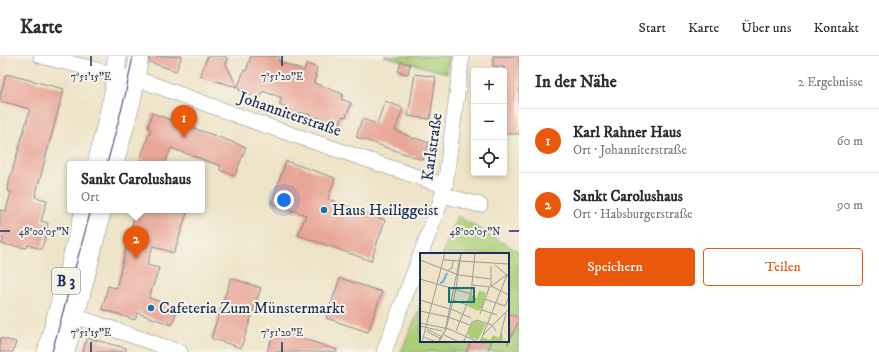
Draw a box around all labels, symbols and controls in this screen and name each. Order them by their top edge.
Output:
text: Karte [20,16,62,39]
text: Start [639,19,666,37]
text: Karte [688,19,719,37]
text: Über uns [741,19,791,37]
text: Kontakt [813,19,859,37]
map controls [471,68,507,176]
button: + [471,68,507,104]
text: 7°51'15"E [71,71,111,83]
text: 7°51'20"E [261,71,303,83]
text: In der Nähe [535,71,617,93]
text: 2 Ergebnisse [798,74,863,90]
street label: Johanniterstraße [234,86,344,141]
button: − [471,104,507,140]
pin: 1 [171,105,197,138]
street label: Karlstraße [417,111,447,182]
text: Karl Rahner Haus [573,123,681,142]
text: 1 [546,133,550,149]
text: 60 m [837,133,863,149]
button: locate [471,140,507,176]
text: Ort · Johanniterstraße [573,142,687,158]
popup [67,161,205,213]
text: Sankt Carolushaus [81,170,191,189]
text: Sankt Carolushaus [573,187,683,206]
text: Ort [81,189,99,205]
your location [274,190,294,210]
text: 2 [545,197,551,213]
text: 90 m [837,197,863,213]
place label: Haus Heiliggeist [332,200,438,220]
marker: Haus Heiliggeist [319,205,329,215]
text: Ort · Habsburgerstraße [573,206,693,222]
text: 48°00'05"N [19,226,69,238]
pin: 2 [123,226,149,259]
text: 48°00'05"N [450,226,500,238]
button: Speichern [535,248,695,286]
button: Teilen [703,248,863,286]
inset map [420,253,509,342]
road number: B 3 [52,268,80,294]
place label: Cafeteria Zum Münstermarkt [159,298,345,318]
marker: Cafeteria Zum Münstermarkt [146,303,156,313]
text: 7°51'15"E [71,327,111,339]
text: 7°51'20"E [261,327,303,339]

